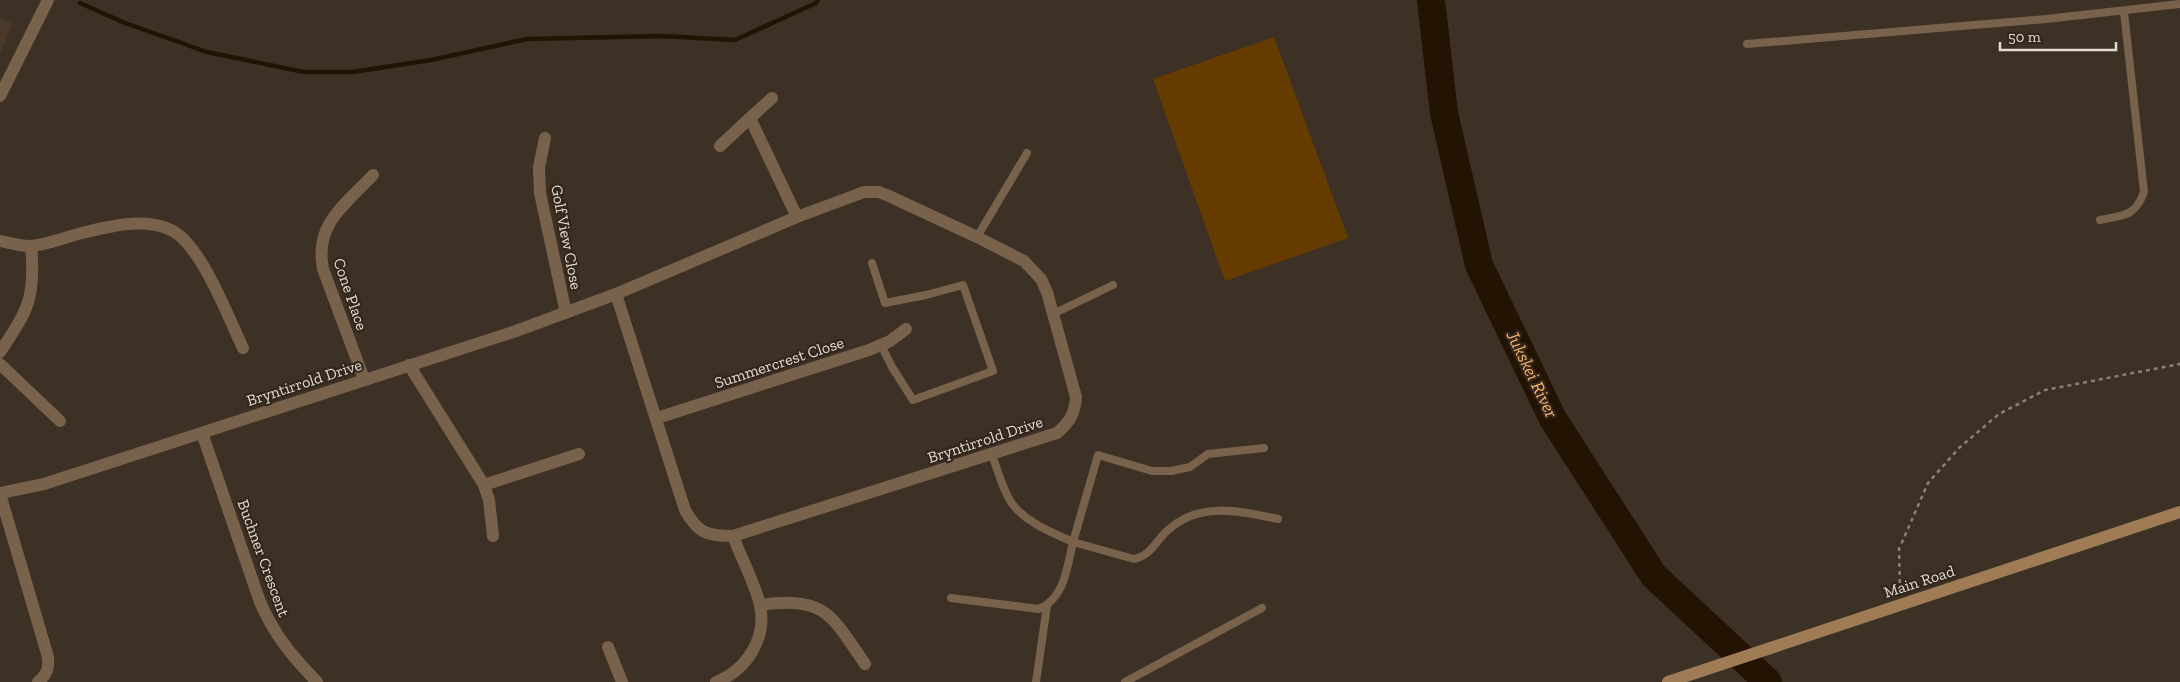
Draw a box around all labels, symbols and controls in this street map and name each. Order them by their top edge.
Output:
scale bar [2000,20,2116,52]
text: 50 m [2008,28,2041,46]
street label: Golf View Close [547,183,586,291]
street label: Cone Place [329,256,372,333]
water label: Jukskei River [1501,326,1563,422]
street label: Summercrest Close [712,333,846,392]
street label: Bryntirrold Drive [244,355,364,410]
street label: Bryntirrold Drive [925,412,1045,467]
street label: Buchner Crescent [234,497,294,619]
street label: Main Road [1881,561,1957,602]

